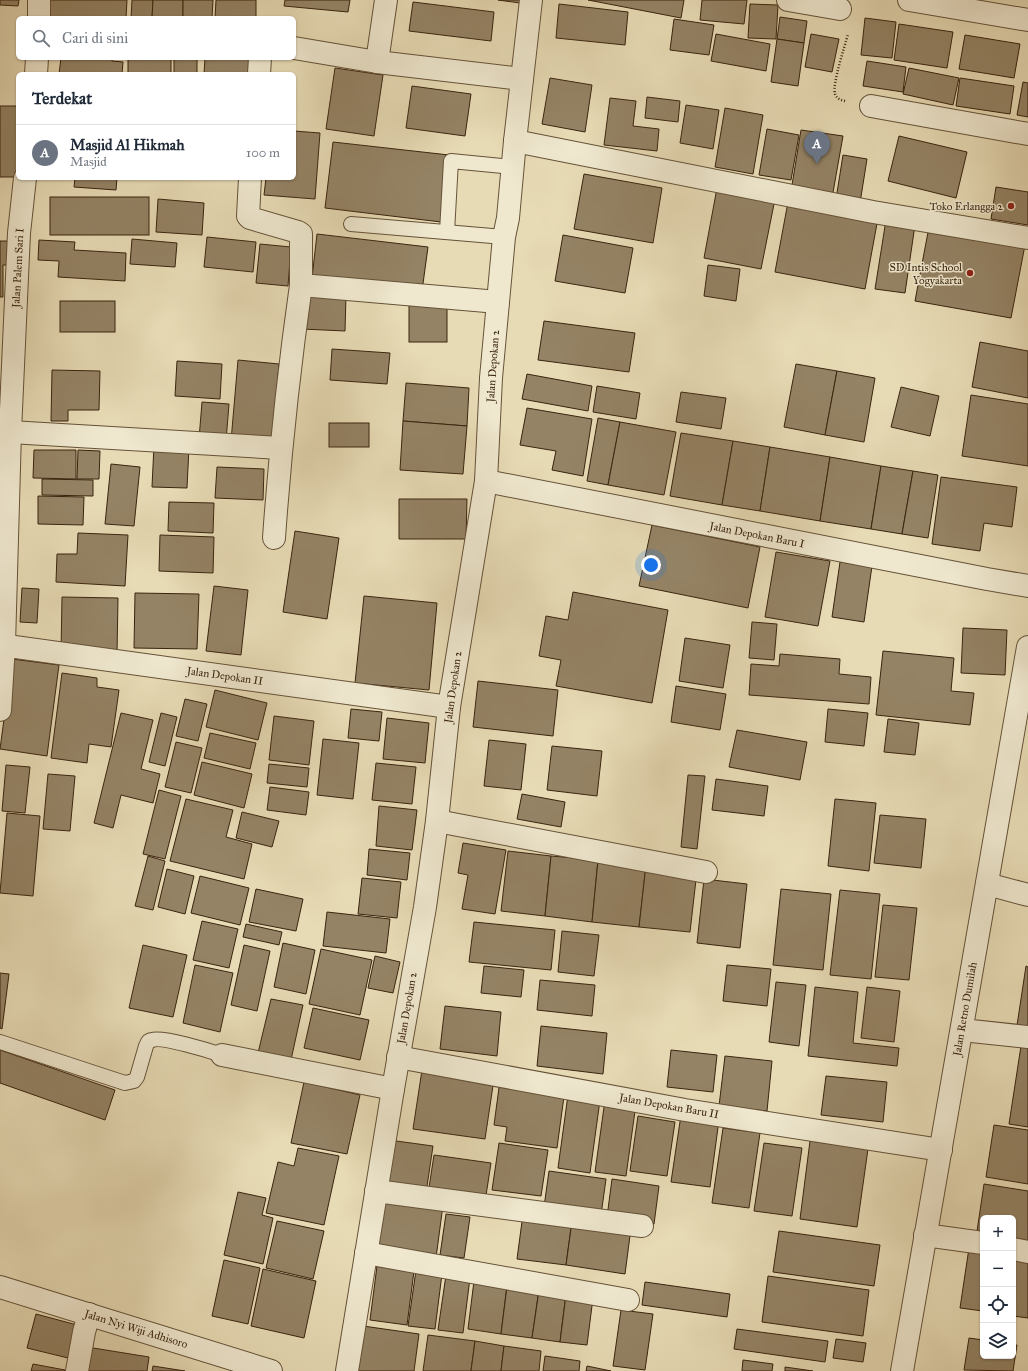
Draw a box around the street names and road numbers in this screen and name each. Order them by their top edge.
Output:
street label: Jalan Palem Sari I [9,228,28,309]
street label: Jalan Depokan 2 [484,329,503,404]
street label: Jalan Depokan Baru I [707,519,806,552]
street label: Jalan Depokan 2 [441,650,466,725]
street label: Jalan Depokan II [185,664,264,689]
street label: Jalan Retno Dumilah [950,961,981,1058]
street label: Jalan Depokan 2 [394,971,421,1046]
street label: Jalan Depokan Baru II [617,1091,720,1122]
street label: Jalan Nyi Wiji Adhisoro [82,1307,190,1352]

